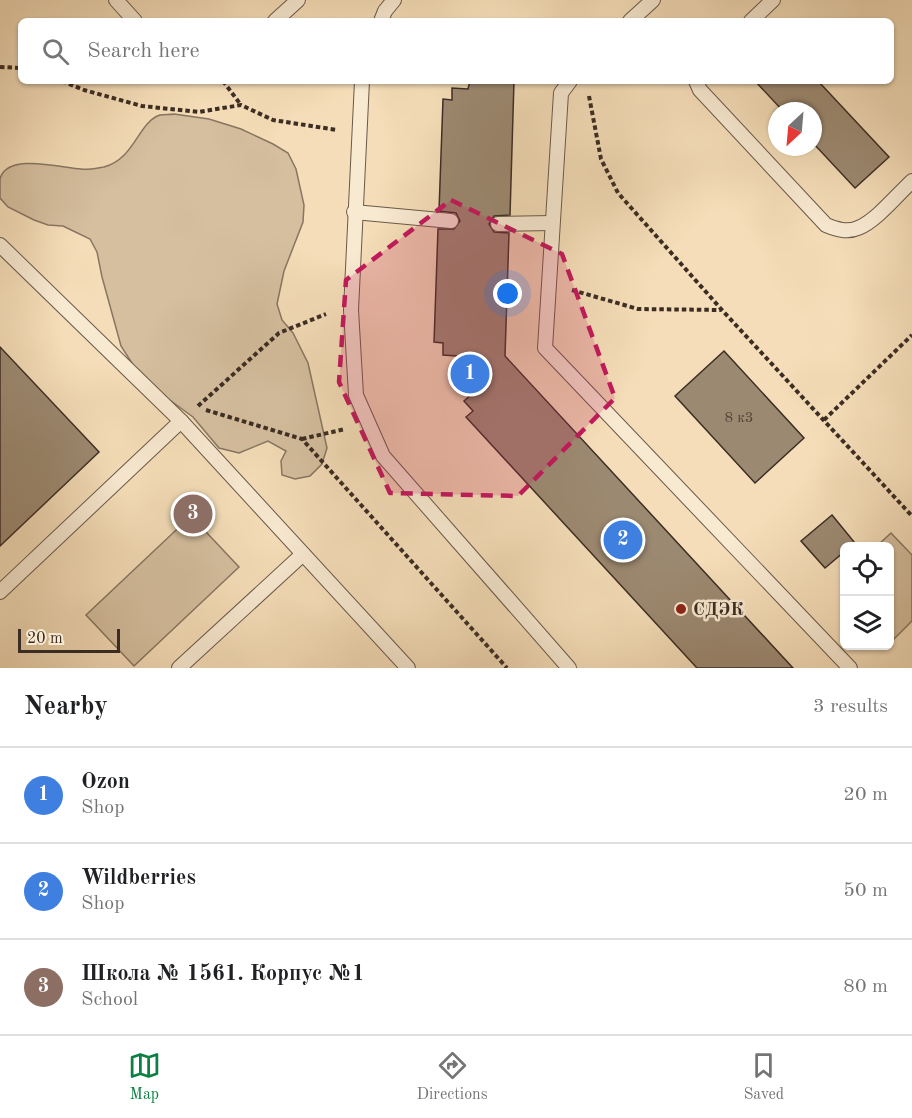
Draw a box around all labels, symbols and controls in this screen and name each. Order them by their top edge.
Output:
search box [18,18,894,84]
icon: search [39,35,72,68]
text: Search here [87,40,200,62]
north arrow [768,102,822,156]
your location [493,279,522,308]
pin: 1 [450,352,490,397]
house number: 8 к3 [724,411,754,426]
pin: 3 [174,492,212,536]
pin: 2 [604,518,642,562]
map controls [840,542,894,650]
button: locate [840,542,894,596]
button: layers [840,596,894,650]
place label: СДЭК [693,601,743,619]
marker: СДЭК [674,602,688,616]
scale bar [18,626,120,654]
text: 20 m [27,631,63,647]
text: Nearby [24,694,108,720]
text: 3 results [813,697,888,717]
text: Ozon [81,771,130,793]
text: 1 [38,785,49,805]
text: 20 m [843,785,888,805]
text: Shop [81,798,125,818]
text: Wildberries [81,867,196,889]
text: 2 [38,881,49,901]
text: 50 m [843,881,888,901]
text: Shop [81,894,125,914]
text: Школа № 1561. Корпус №1 [81,963,365,985]
text: 3 [38,977,49,997]
text: 80 m [843,977,888,997]
text: School [81,990,138,1010]
tab: Map [128,1049,161,1105]
tab: Directions [417,1049,488,1105]
tab: Saved [743,1049,784,1105]

